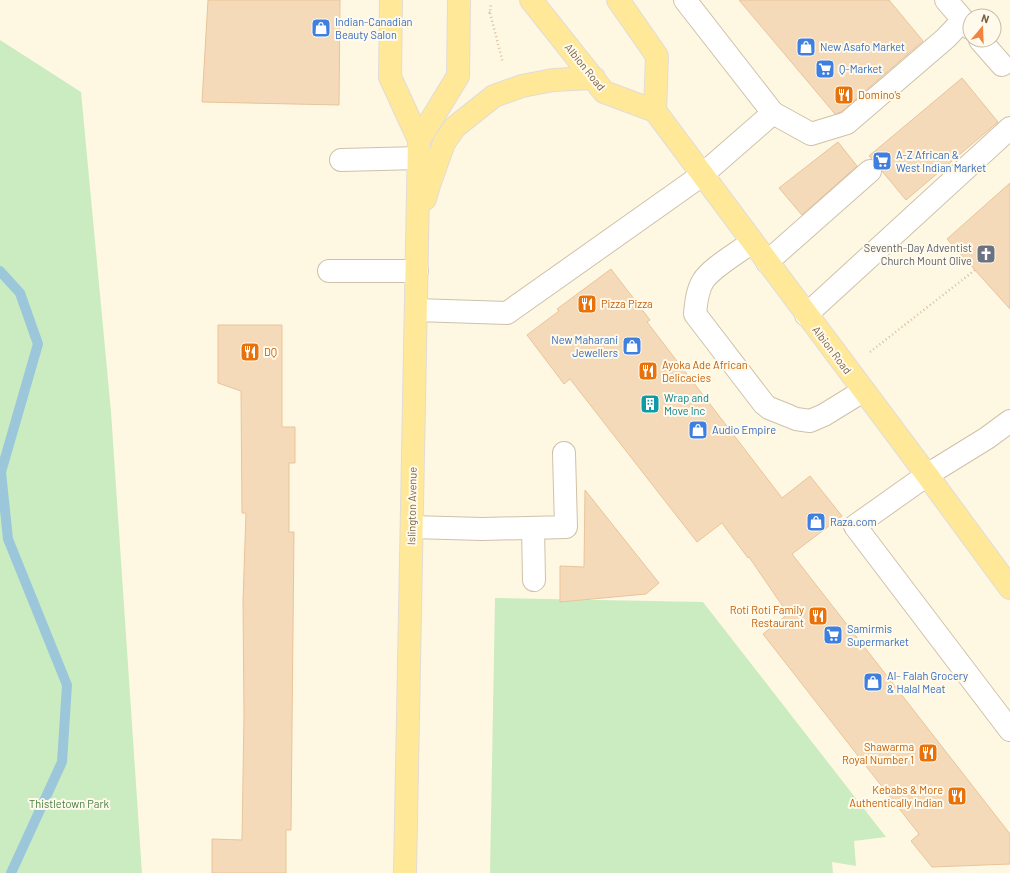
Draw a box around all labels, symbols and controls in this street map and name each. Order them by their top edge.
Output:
north arrow [962,8,1002,48]
text: N [980,11,991,25]
place label: Indian-Canadian Beauty Salon [335,15,413,41]
shop icon: Indian-Canadian Beauty Salon [310,17,332,39]
shop icon: New Asafo Market [795,36,817,58]
place label: New Asafo Market [820,40,905,53]
street label: Albion Road [563,41,608,93]
supermarket icon: Q-Market [814,58,836,80]
place label: Q-Market [839,62,882,75]
restaurant icon: Domino's [833,84,855,106]
place label: Domino's [858,88,901,101]
place label: A-Z African & West Indian Market [896,148,986,174]
supermarket icon: A-Z African & West Indian Market [871,150,893,172]
place label: Seventh-Day Adventist Church Mount Olive [864,241,972,267]
church icon: Seventh-Day Adventist Church Mount Olive [975,243,997,265]
restaurant icon: Pizza Pizza [576,293,598,315]
place label: Pizza Pizza [601,297,653,310]
street label: Albion Road [810,323,855,376]
place label: New Maharani Jewellers [551,333,618,359]
shop icon: New Maharani Jewellers [621,335,643,357]
restaurant icon: DQ [239,341,261,363]
place label: DQ [264,345,277,358]
place label: Ayoka Ade African Delicacies [662,358,748,384]
restaurant icon: Ayoka Ade African Delicacies [637,360,659,382]
place label: Wrap and Move Inc [664,391,709,417]
building icon: Wrap and Move Inc [639,393,661,415]
shop icon: Audio Empire [687,419,709,441]
place label: Audio Empire [712,423,776,436]
street label: Islington Avenue [404,467,419,545]
shop icon: Raza.com [805,511,827,533]
place label: Raza.com [830,515,876,528]
place label: Roti Roti Family Restaurant [730,603,804,629]
restaurant icon: Roti Roti Family Restaurant [807,605,829,627]
place label: Samirmis Supermarket [847,622,909,648]
supermarket icon: Samirmis Supermarket [822,624,844,646]
place label: Al- Falah Grocery & Halal Meat [887,669,968,695]
shop icon: Al- Falah Grocery & Halal Meat [862,671,884,693]
place label: Shawarma Royal Number 1 [842,740,914,766]
restaurant icon: Shawarma Royal Number 1 [917,742,939,764]
place label: Kebabs & More Authentically Indian [849,783,943,809]
restaurant icon: Kebabs & More Authentically Indian [946,785,968,807]
park label: Thistletown Park [29,797,109,810]

